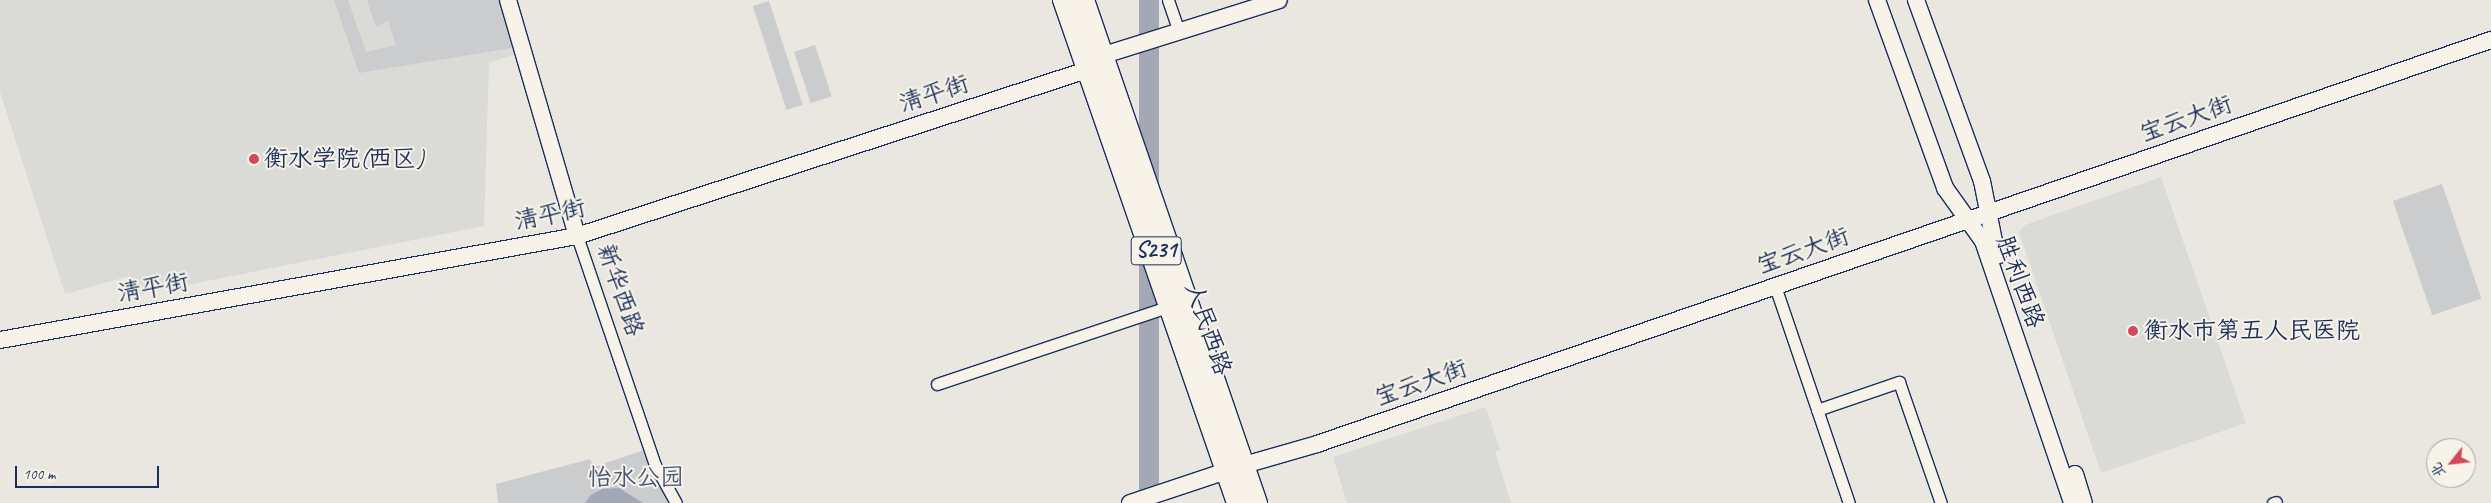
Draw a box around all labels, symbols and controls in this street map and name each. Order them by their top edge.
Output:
street label: 清平街 [895,69,973,119]
street label: 宝云大街 [2136,90,2236,148]
place label: 衡水学院(西区) [264,145,424,173]
marker: 衡水学院(西区) [248,153,260,165]
street label: 清平街 [512,193,588,237]
street label: 宝云大街 [1753,222,1853,280]
road number: S231 [1130,232,1182,270]
street label: 胜利西路 [1990,232,2050,332]
street label: 新华西路 [591,240,649,340]
street label: 清平街 [115,268,191,308]
street label: 人民西路 [1179,279,1237,379]
place label: 衡水市第五人民医院 [2144,317,2360,345]
marker: 衡水市第五人民医院 [2126,324,2140,338]
street label: 宝云大街 [1371,354,1471,412]
north arrow [2426,438,2476,488]
scale bar [18,456,161,488]
text: 北 [2427,460,2449,480]
park label: 怡水公园 [588,464,684,492]
text: 100 m [23,465,55,484]

